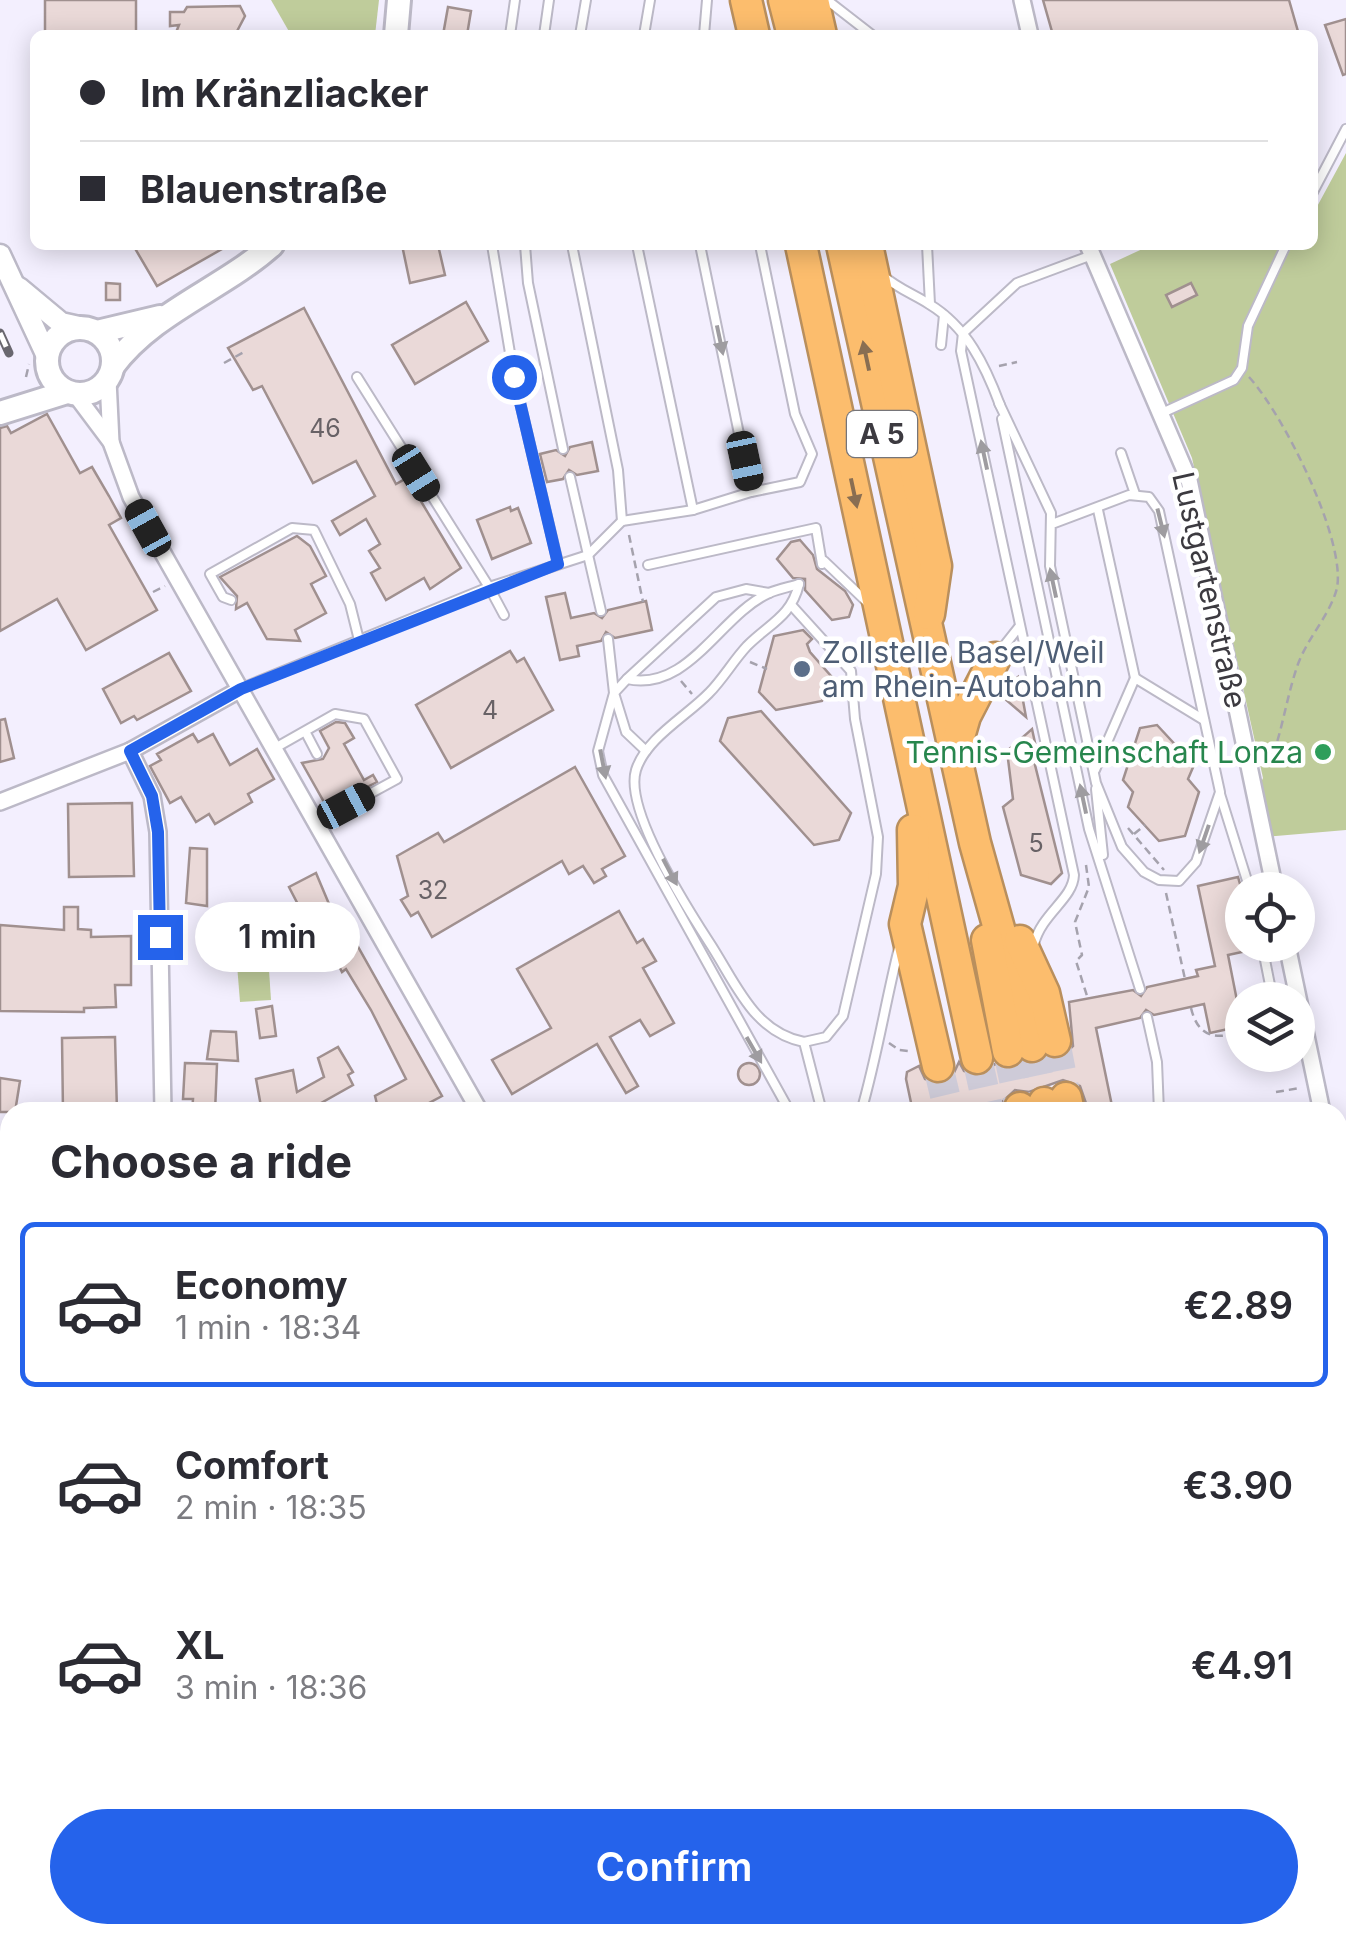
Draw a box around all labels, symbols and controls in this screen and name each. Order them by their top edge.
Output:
text: Im Kränzliacker [140,70,428,116]
text: Blauenstraße [140,166,387,212]
one-way arrow [713,325,729,356]
one-way arrow [857,340,873,371]
route start [492,355,537,400]
road number: A 5 [847,411,917,457]
house number: 46 [309,413,341,443]
car [724,429,766,493]
one-way arrow [976,439,991,470]
car [387,440,445,506]
street label: Lustgartenstraße [1165,468,1255,712]
one-way arrow [847,478,863,509]
car [120,494,176,562]
one-way arrow [1154,508,1169,539]
one-way arrow [1045,567,1061,598]
place label: Zollstelle Basel/Weil am Rhein-Autobahn [822,634,1105,704]
marker: Zollstelle Basel/Weil am Rhein-Autobahn [791,658,813,680]
house number: 4 [482,695,498,725]
place label: Tennis-Gemeinschaft Lonza [906,734,1303,770]
marker: Tennis-Gemeinschaft Lonza [1312,741,1334,763]
one-way arrow [596,748,611,780]
car [312,779,380,833]
one-way arrow [1074,783,1090,814]
one-way arrow [1195,824,1210,854]
house number: 5 [1028,828,1044,858]
one-way arrow [662,858,679,887]
map controls [1225,872,1315,1072]
button: locate [1225,872,1315,962]
house number: 32 [418,875,448,905]
callout: 1 min [195,902,360,972]
route end [138,915,183,960]
text: 1 min [238,917,317,956]
button: layers [1225,982,1315,1072]
one-way arrow [745,1036,762,1064]
text: Choose a ride [50,1134,352,1189]
icon: car [55,1260,145,1350]
text: Economy [175,1262,348,1308]
text: €2.89 [1184,1282,1293,1328]
text: 1 min · 18:34 [175,1308,361,1347]
icon: car [55,1440,145,1530]
text: Comfort [175,1442,329,1488]
text: €3.90 [1183,1462,1293,1508]
text: 2 min · 18:35 [175,1488,367,1527]
icon: car [55,1620,145,1710]
text: XL [175,1622,225,1668]
text: €4.91 [1191,1642,1293,1688]
text: 3 min · 18:36 [175,1668,367,1707]
button: Confirm [50,1809,1298,1924]

